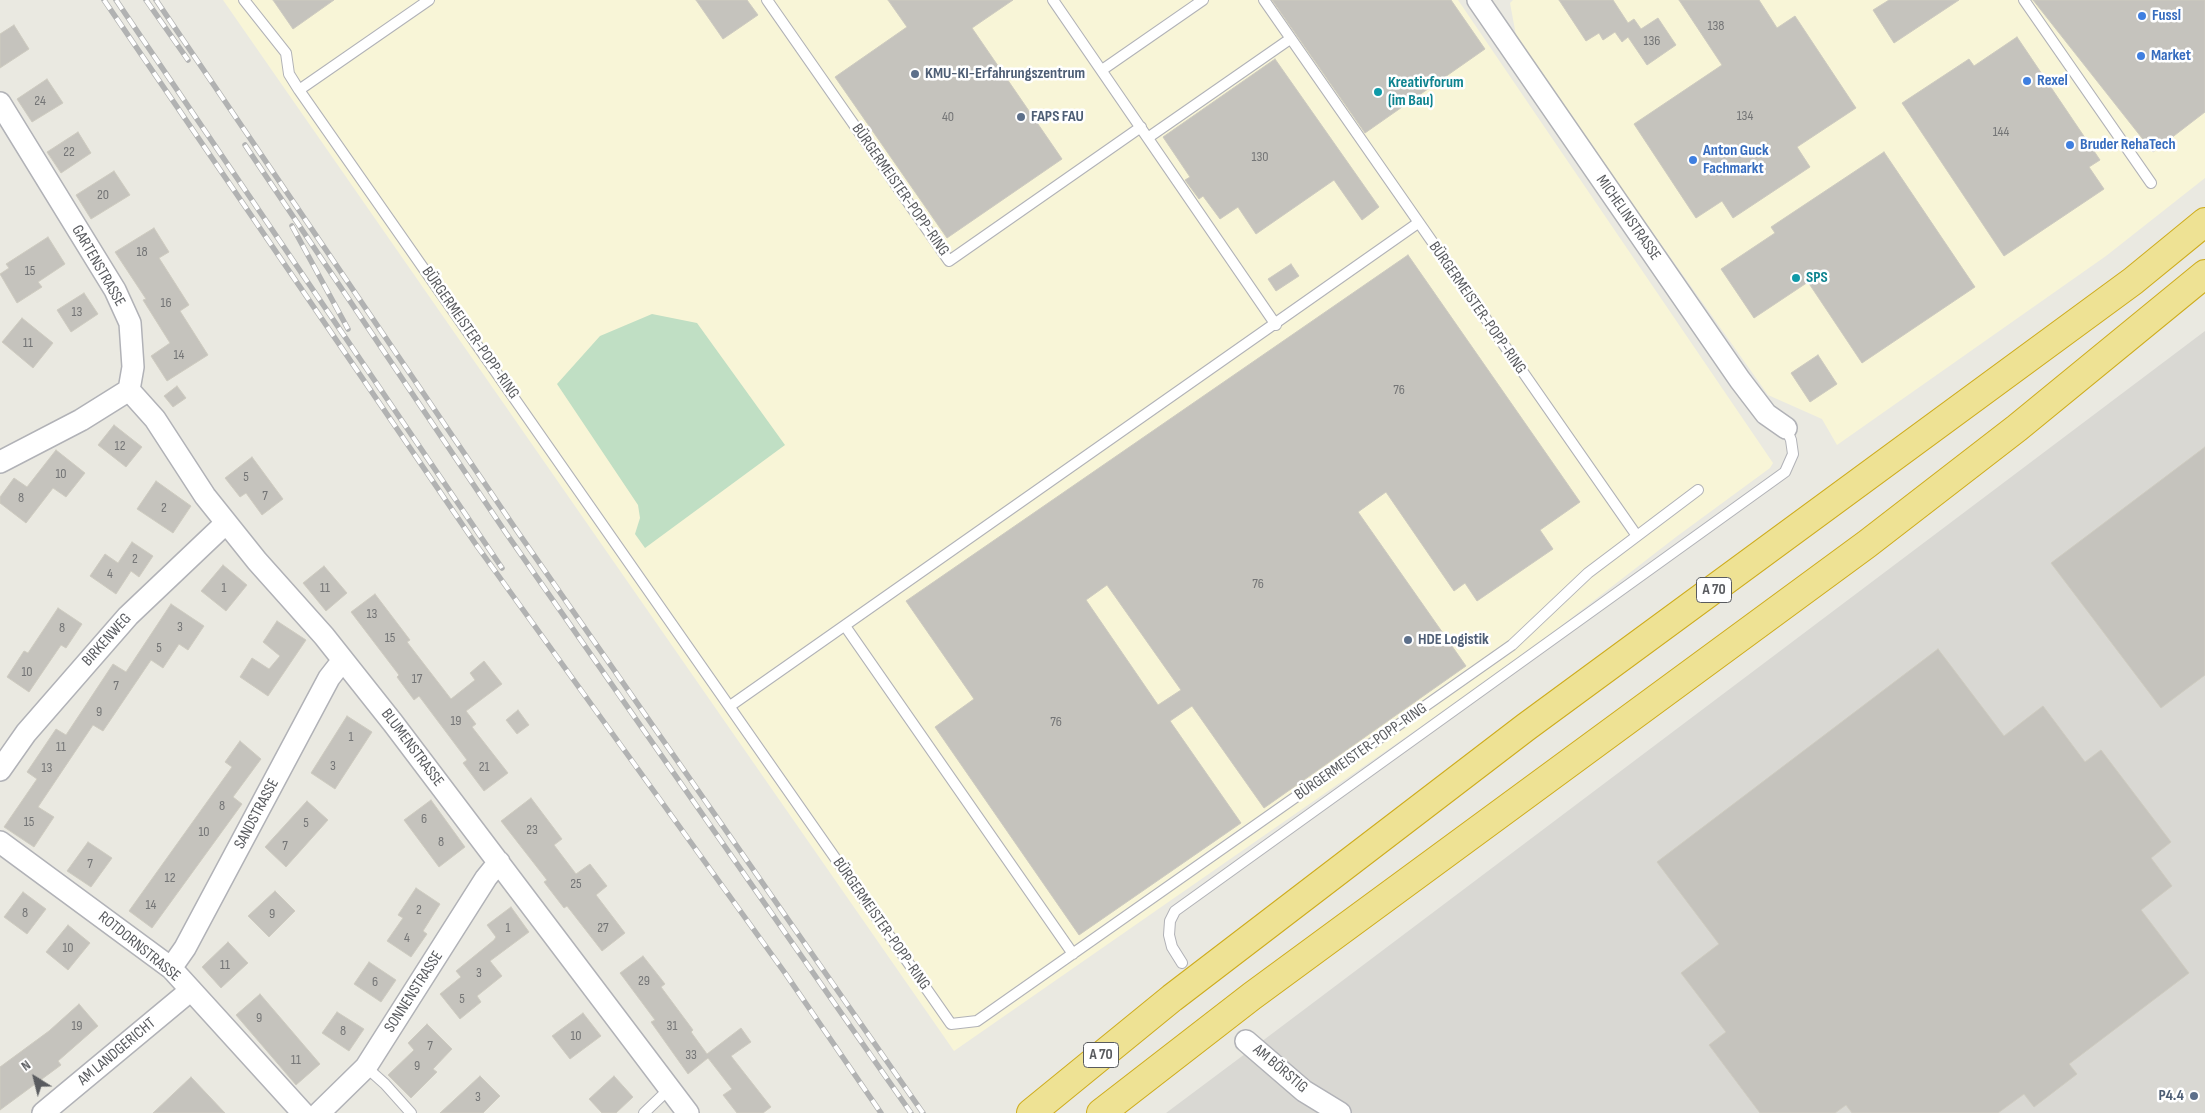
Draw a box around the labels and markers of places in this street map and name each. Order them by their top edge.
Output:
place label: Fussl [2152,6,2181,26]
marker: Fussl [2136,10,2148,22]
place label: Market [2151,46,2191,66]
marker: Market [2135,50,2147,62]
place label: KMU-KI-Erfahrungszentrum [925,64,1085,84]
marker: KMU-KI-Erfahrungszentrum [909,68,921,80]
place label: Rexel [2037,71,2068,91]
place label: Kreativforum (im Bau) [1388,73,1464,111]
marker: Rexel [2021,75,2033,87]
marker: Kreativforum (im Bau) [1372,86,1384,98]
place label: FAPS FAU [1031,107,1084,127]
marker: FAPS FAU [1015,111,1027,123]
place label: Bruder RehaTech [2080,135,2176,155]
marker: Bruder RehaTech [2064,139,2076,151]
place label: Anton Guck Fachmarkt [1703,141,1769,179]
marker: Anton Guck Fachmarkt [1687,154,1699,166]
place label: SPS [1806,268,1828,288]
marker: SPS [1790,272,1802,284]
place label: HDE Logistik [1418,630,1489,650]
marker: HDE Logistik [1402,634,1414,646]
place label: P4.4 [2159,1086,2184,1106]
marker: P4.4 [2188,1090,2200,1102]

